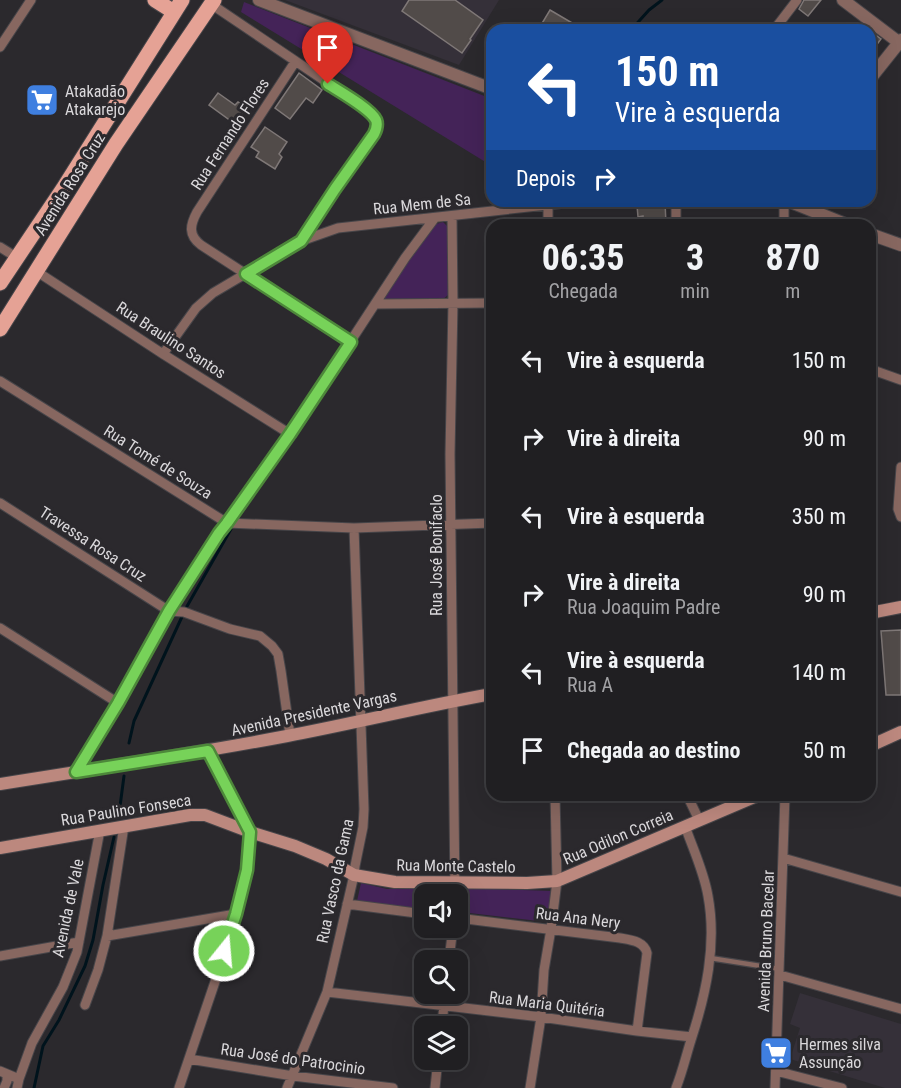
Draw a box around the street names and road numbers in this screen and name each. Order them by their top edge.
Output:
street label: Rua Fernando Flores [187,75,273,193]
street label: Avenida Rosa Cruz [31,129,109,239]
street label: Rua Mem de Sa [372,189,472,219]
street label: Rua Braulino Santos [113,298,229,382]
street label: Rua Tomé de Souza [100,421,216,503]
street label: Rua José Bonifaclo [427,494,446,616]
street label: Travessa Rosa Cruz [36,502,150,586]
street label: Avenida Presidente Vargas [229,686,399,740]
street label: Rua Paulino Fonseca [59,790,193,830]
street label: Rua Odilon Correia [560,805,676,869]
street label: Rua Vasco da Gama [313,817,357,945]
street label: Rua Monte Castelo [396,855,516,877]
street label: Avenida de Vale [48,857,88,959]
street label: Avenida Bruno Bacelar [754,870,778,1012]
street label: Rua Ana Nery [535,903,622,933]
street label: Rua Maria Quitéria [488,987,606,1021]
street label: Rua José do Patrocinio [219,1039,367,1079]

